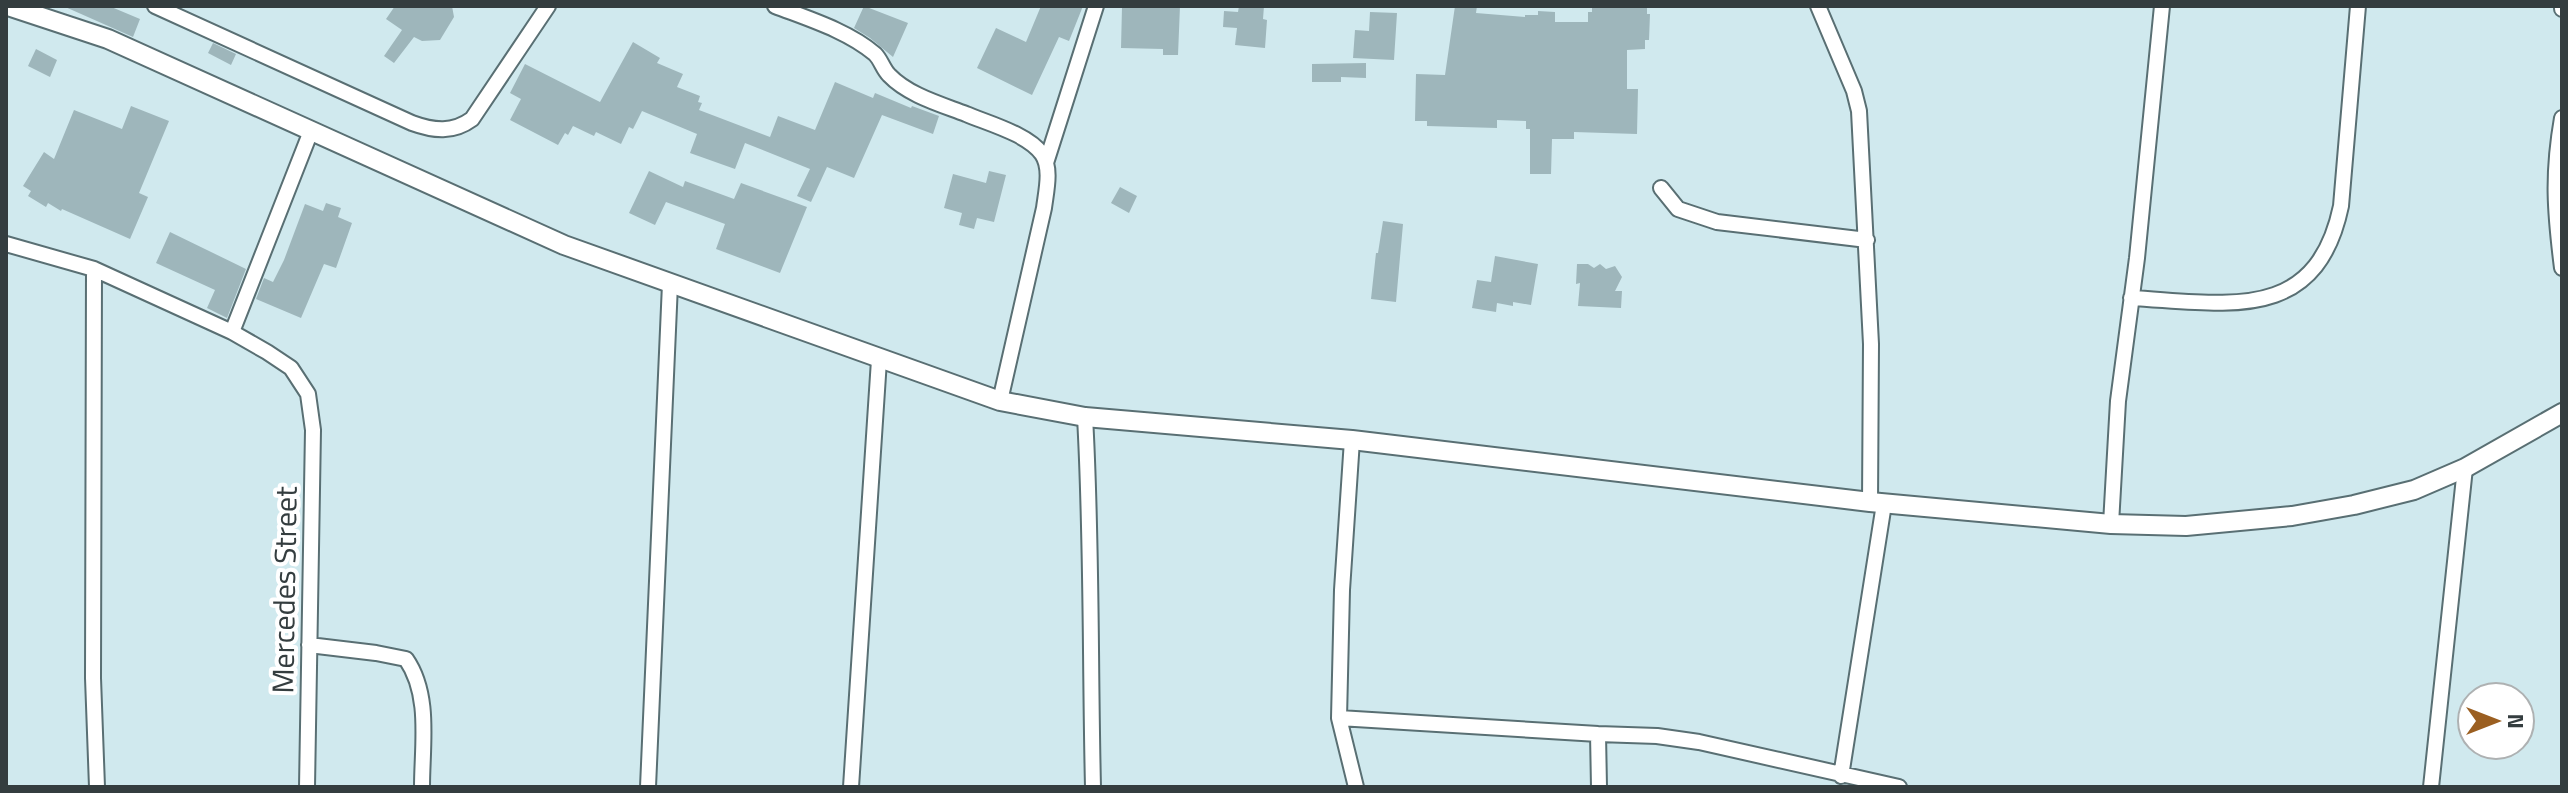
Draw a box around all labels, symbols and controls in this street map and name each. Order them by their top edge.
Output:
street label: Mercedes Street [259,486,309,694]
north arrow [2456,681,2536,761]
text: N [2499,713,2533,729]

